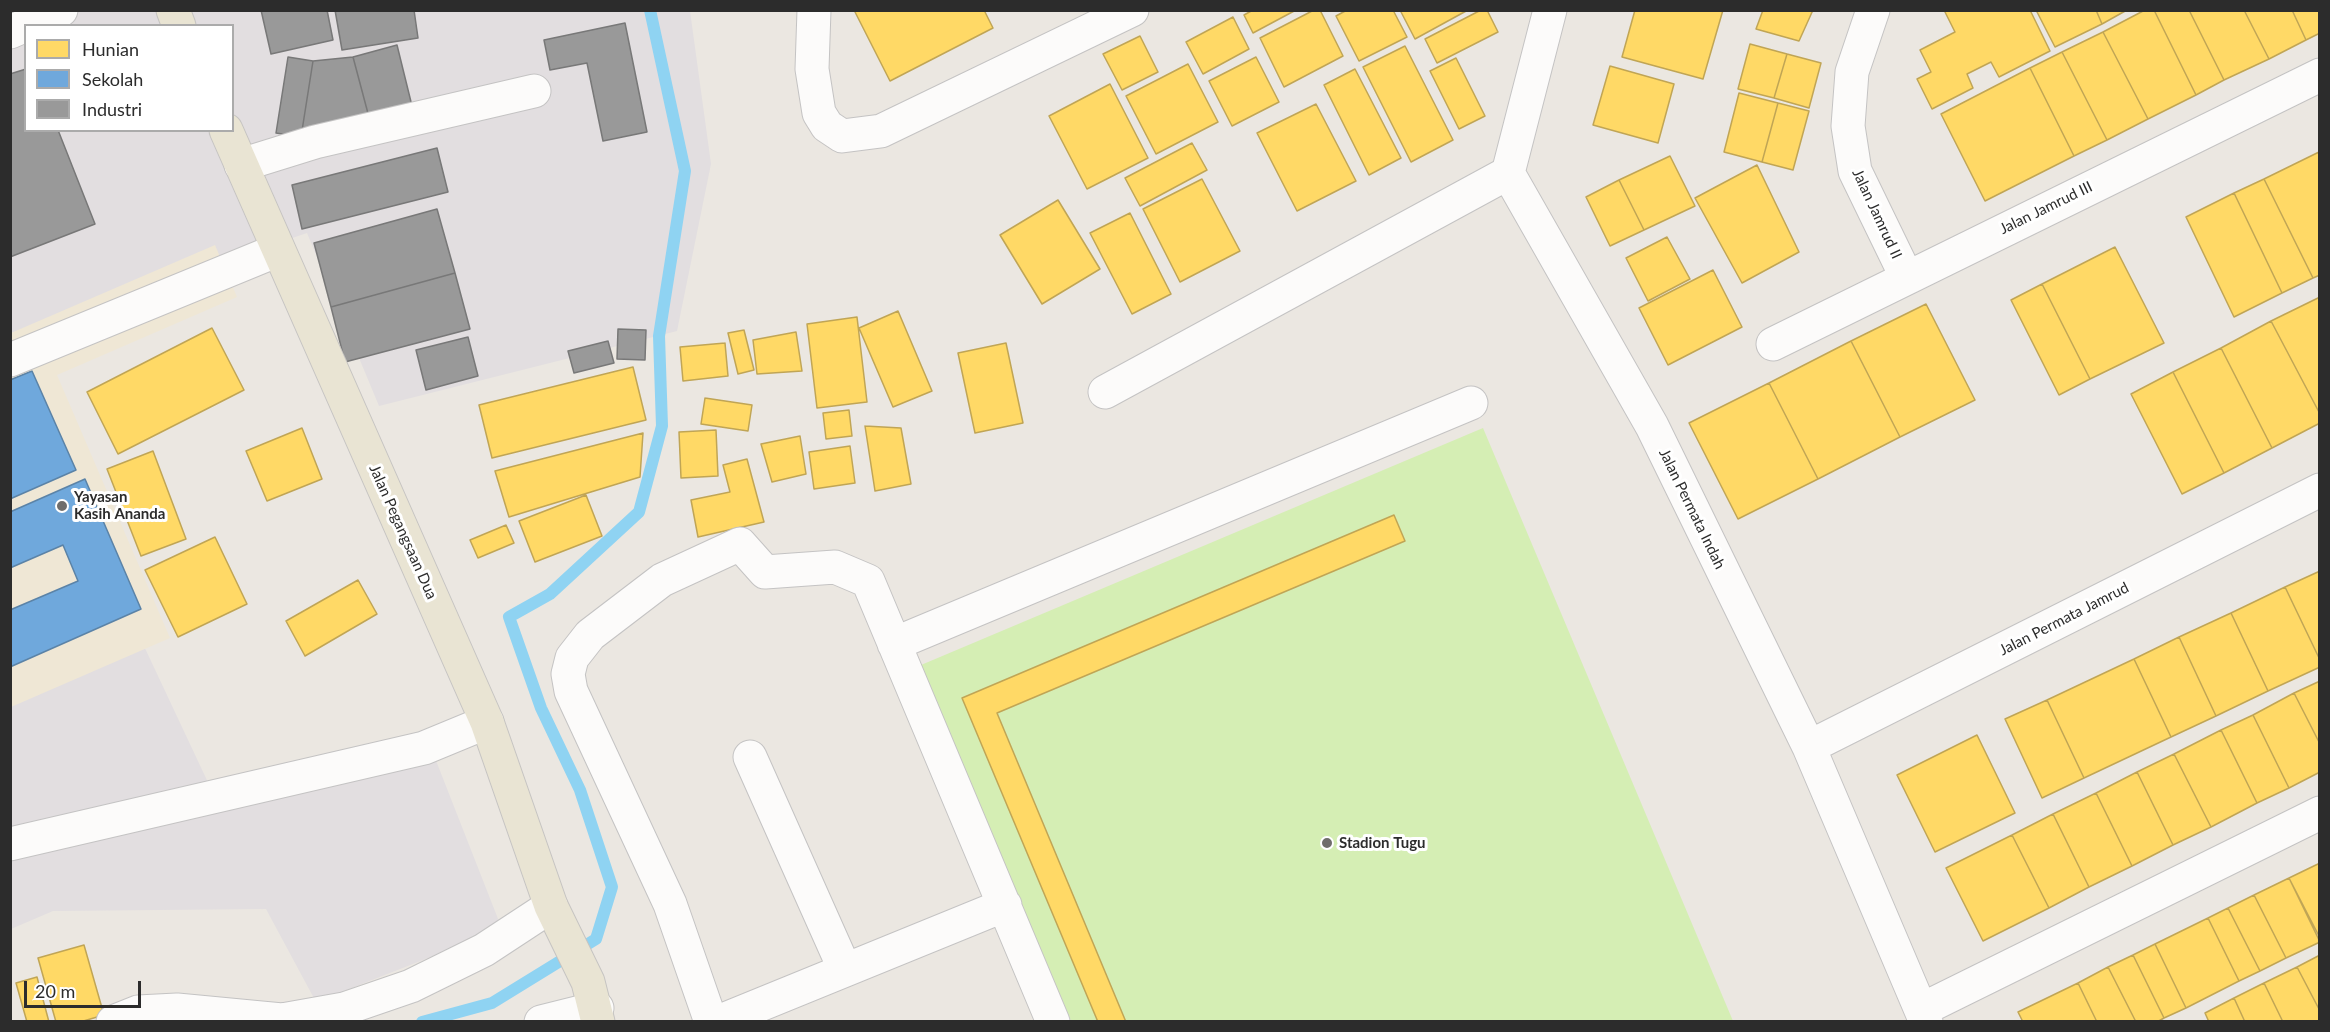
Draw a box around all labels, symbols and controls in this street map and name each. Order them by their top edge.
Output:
legend [24,24,234,132]
text: Hunian [82,38,139,60]
text: Sekolah [82,68,143,90]
text: Industri [82,98,142,120]
street label: Jalan Jamrud II [1848,166,1906,262]
street label: Jalan Jamrud III [1997,178,2095,238]
street label: Jalan Permata Indah [1655,446,1729,572]
street label: Jalan Pegangsaan Dua [365,462,441,602]
place label: Yayasan Kasih Ananda [74,488,165,523]
marker: Yayasan Kasih Ananda [55,499,69,513]
street label: Jalan Permata Jamrud [1996,578,2132,660]
place label: Stadion Tugu [1339,834,1426,852]
marker: Stadion Tugu [1320,836,1334,850]
scale bar [27,969,144,1007]
text: 20 m [35,980,75,1002]

